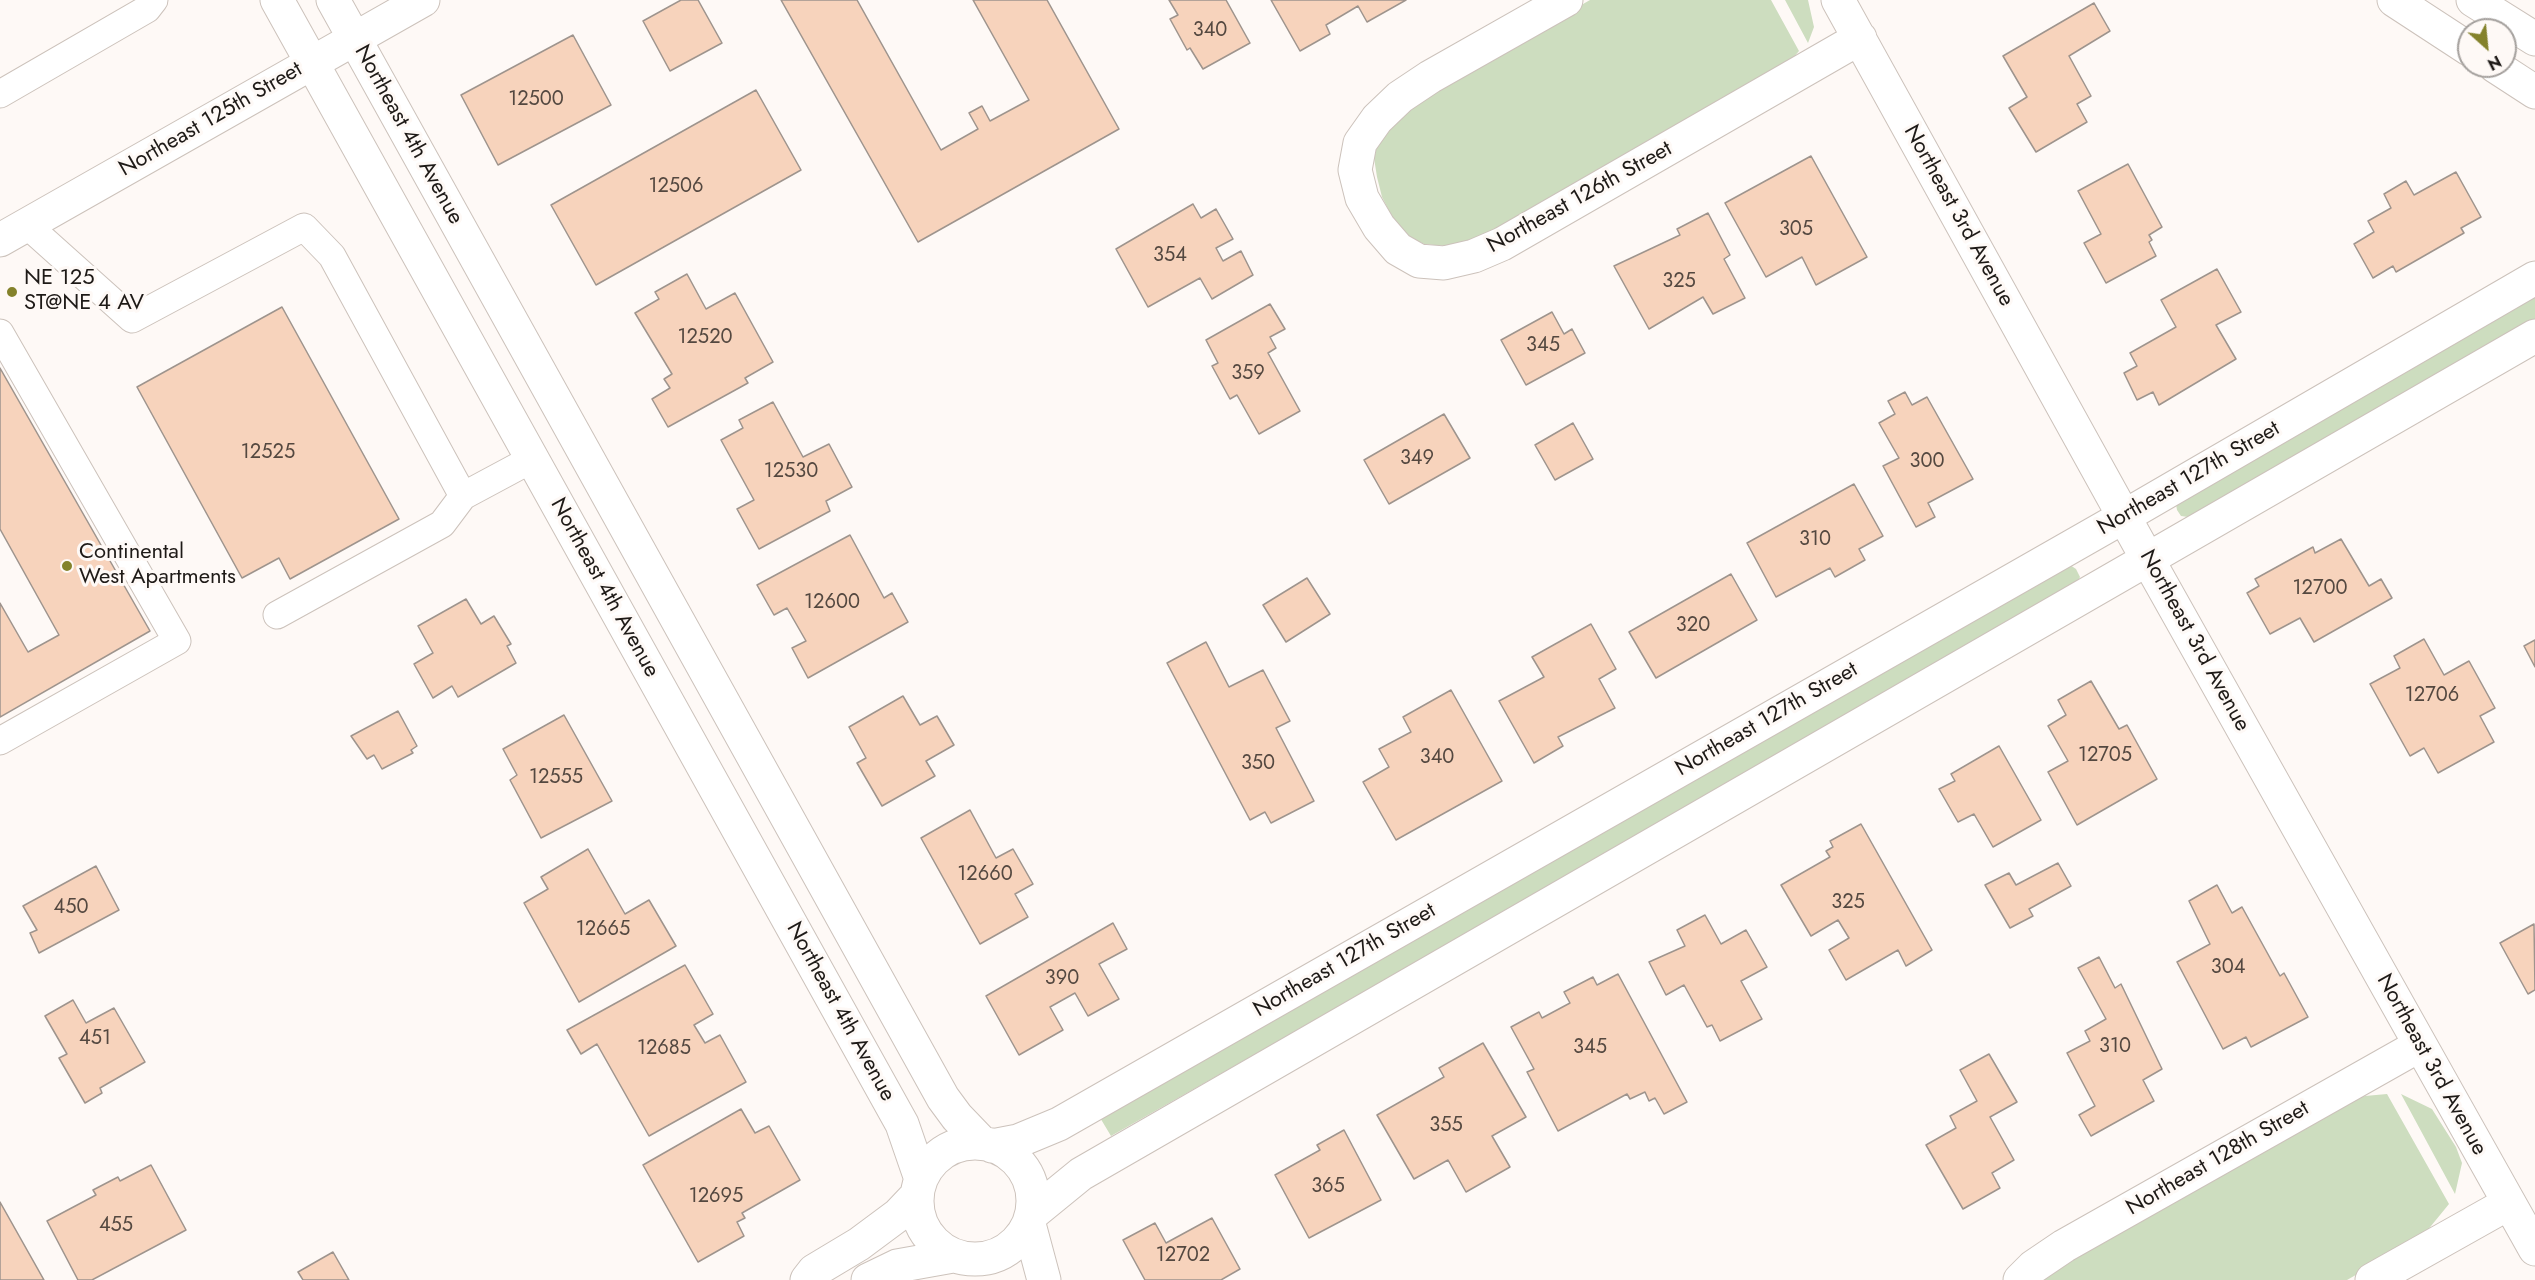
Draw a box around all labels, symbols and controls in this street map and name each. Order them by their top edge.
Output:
north arrow [2457,18,2517,78]
house number: 340 [1193,19,1227,43]
street label: Northeast 4th Avenue [348,41,468,229]
text: N [2484,50,2505,76]
street label: Northeast 125th Street [115,57,307,183]
house number: 12500 [508,88,564,112]
street label: Northeast 3rd Avenue [1897,121,2019,311]
street label: Northeast 126th Street [1483,136,1677,260]
house number: 12506 [648,175,704,199]
house number: 305 [1779,218,1813,242]
house number: 354 [1153,244,1187,268]
place label: NE 125 ST@NE 4 AV [24,266,144,318]
house number: 325 [1662,270,1696,294]
marker: NE 125 ST@NE 4 AV [5,285,19,299]
house number: 12520 [677,326,733,350]
house number: 345 [1526,334,1560,358]
house number: 359 [1231,362,1265,386]
street label: Northeast 127th Street [2093,416,2285,542]
house number: 12525 [241,441,295,465]
house number: 349 [1400,447,1434,471]
house number: 300 [1910,450,1944,474]
house number: 12530 [764,460,818,484]
street label: Northeast 4th Avenue [544,494,664,682]
house number: 310 [1799,528,1831,552]
place label: Continental West Apartments [79,540,236,592]
street label: Northeast 3rd Avenue [2133,546,2255,736]
marker: Continental West Apartments [60,559,74,573]
house number: 12700 [2293,577,2347,601]
house number: 12600 [804,591,860,615]
house number: 320 [1676,614,1710,638]
street label: Northeast 127th Street [1671,657,1863,783]
house number: 12706 [2405,684,2459,708]
house number: 12705 [2078,744,2132,768]
house number: 340 [1420,746,1454,770]
house number: 350 [1241,752,1275,776]
house number: 12555 [529,766,583,790]
house number: 12660 [957,863,1013,887]
house number: 325 [1831,891,1865,915]
house number: 450 [54,896,88,920]
street label: Northeast 127th Street [1249,898,1441,1024]
house number: 12665 [576,918,630,942]
street label: Northeast 4th Avenue [780,918,900,1106]
house number: 304 [2211,956,2245,980]
house number: 390 [1045,967,1079,991]
street label: Northeast 3rd Avenue [2370,970,2492,1160]
house number: 451 [79,1027,111,1051]
house number: 310 [2099,1035,2131,1059]
house number: 345 [1573,1036,1607,1060]
house number: 12685 [637,1037,691,1061]
street label: Northeast 128th Street [2122,1096,2314,1222]
house number: 355 [1429,1114,1463,1138]
house number: 365 [1311,1175,1345,1199]
house number: 12695 [689,1185,743,1209]
house number: 455 [99,1214,133,1238]
house number: 12702 [1156,1244,1210,1268]

